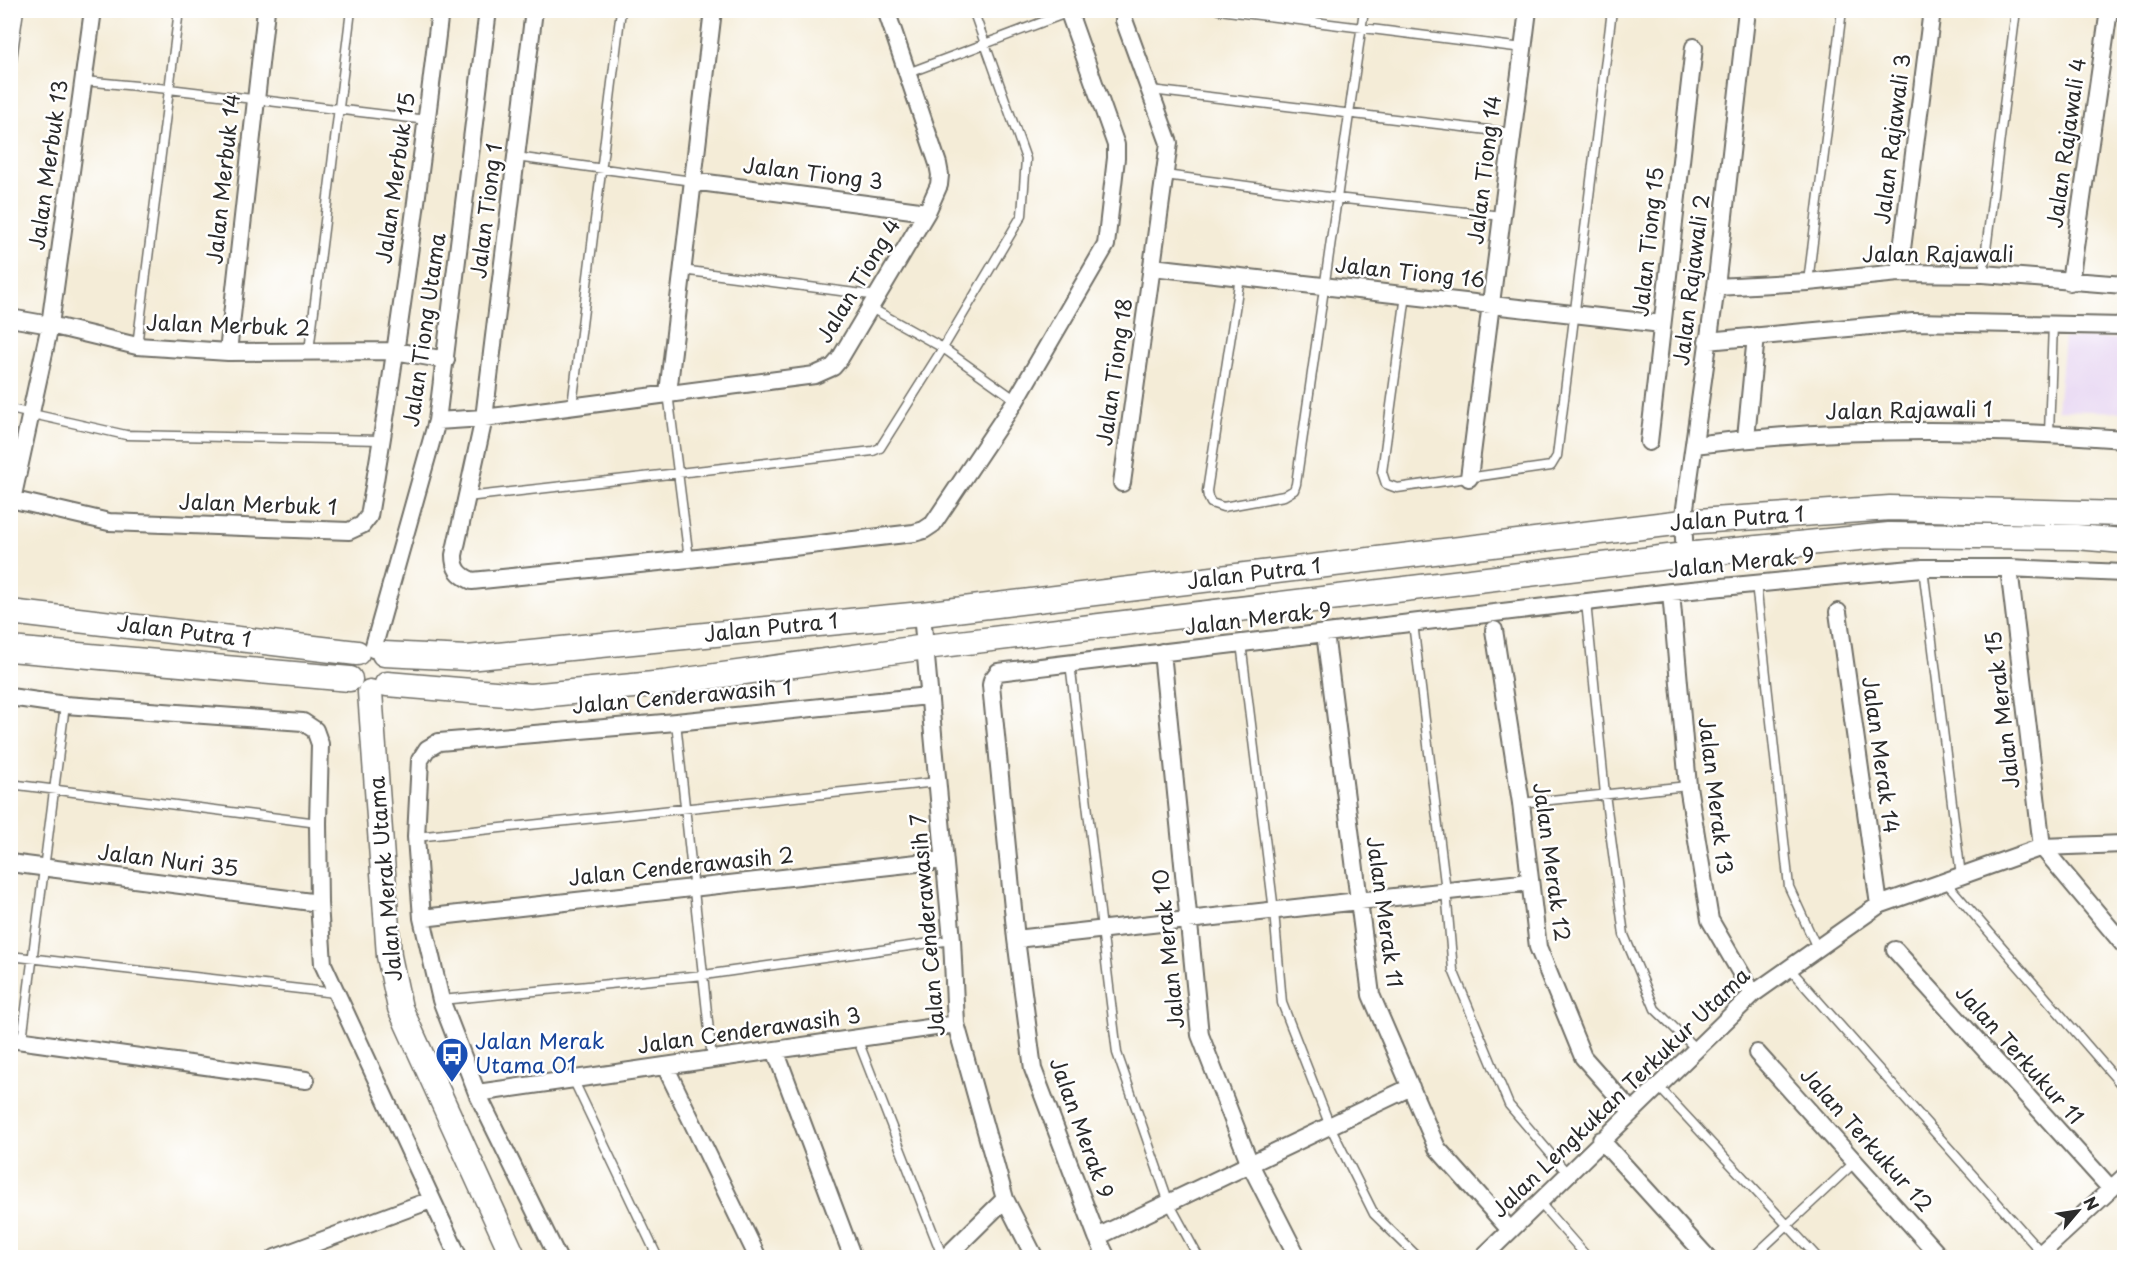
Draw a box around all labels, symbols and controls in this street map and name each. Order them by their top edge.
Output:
street label: Jalan Rajawali 3 [1865,52,1917,226]
street label: Jalan Rajawali 4 [2037,56,2093,230]
street label: Jalan Merbuk 13 [19,78,75,252]
street label: Jalan Merbuk 15 [366,90,422,266]
street label: Jalan Merbuk 14 [197,92,247,266]
street label: Jalan Tiong 14 [1458,93,1508,246]
street label: Jalan Tiong 1 [461,141,509,280]
street label: Jalan Tiong 3 [742,148,885,196]
street label: Jalan Tiong 15 [1623,165,1671,318]
street label: Jalan Rajawali 2 [1664,192,1716,367]
street label: Jalan Tiong 4 [807,211,907,348]
street label: Jalan Tiong Utama [394,230,453,429]
street label: Jalan Rajawali [1862,237,2014,269]
street label: Jalan Tiong 16 [1334,247,1487,295]
street label: Jalan Tiong 18 [1087,296,1139,448]
street label: Jalan Merbuk 2 [145,305,311,343]
street label: Jalan Rajawali 1 [1825,392,1993,426]
street label: Jalan Merbuk 1 [178,484,338,522]
street label: Jalan Putra 1 [1668,496,1805,538]
street label: Jalan Merak 9 [1666,537,1816,585]
street label: Jalan Putra 1 [1185,548,1323,596]
street label: Jalan Merak 9 [1182,592,1333,642]
street label: Jalan Putra 1 [702,603,840,649]
street label: Jalan Putra 1 [115,606,253,654]
street label: Jalan Merak 15 [1975,630,2027,791]
street label: Jalan Cenderawasih 1 [570,669,793,721]
street label: Jalan Merak 14 [1855,674,1909,835]
street label: Jalan Merak 13 [1691,715,1743,876]
street label: Jalan Merak Utama [359,775,409,983]
street label: Jalan Merak 12 [1526,780,1580,943]
street label: Jalan Cenderawasih 7 [900,813,952,1038]
street label: Jalan Merak 11 [1360,834,1412,989]
street label: Jalan Nuri 35 [96,835,240,883]
street label: Jalan Cenderawasih 2 [567,837,795,893]
street label: Jalan Merak 10 [1143,868,1191,1031]
street label: Jalan Lengkukan Terkukur Utama [1483,958,1757,1224]
street label: Jalan Terkukur 11 [1949,977,2092,1131]
street label: Jalan Cenderawasih 3 [635,998,862,1061]
place label: Jalan Merak Utama 01 [475,1024,605,1080]
bus stop icon: Jalan Merak Utama 01 [434,1036,470,1083]
street label: Jalan Merak 9 [1043,1052,1123,1202]
street label: Jalan Terkukur 12 [1794,1059,1941,1218]
north arrow [2048,1181,2108,1241]
text: N [2078,1192,2106,1215]

